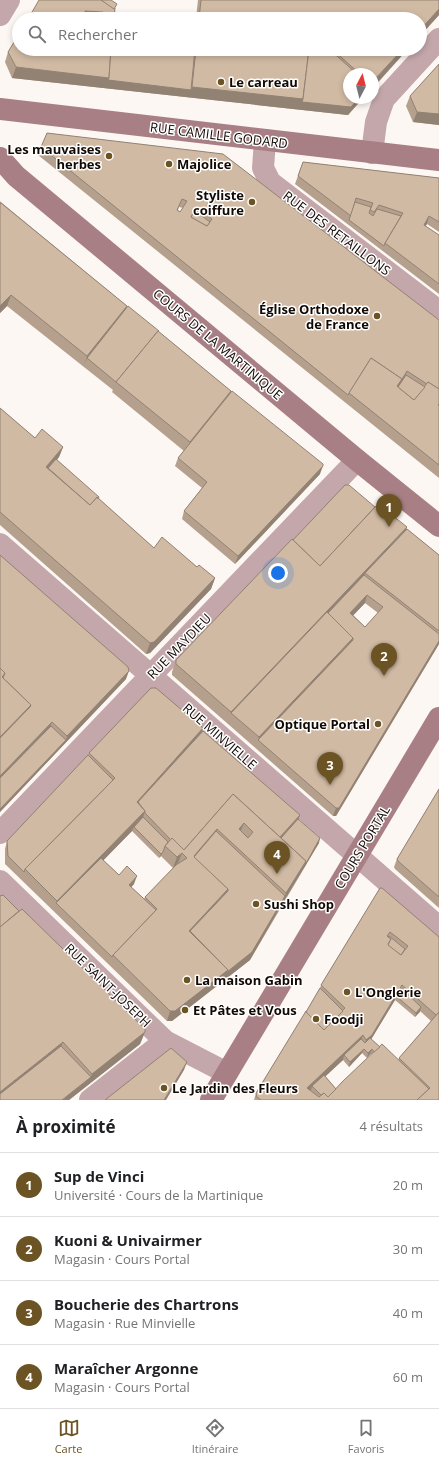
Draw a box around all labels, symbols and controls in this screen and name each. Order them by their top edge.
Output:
search box [12,12,427,56]
icon: search [26,23,48,45]
text: Rechercher [58,24,138,44]
north arrow [343,68,379,104]
place label: Le carreau [229,73,298,91]
marker: Le carreau [216,77,226,87]
street label: RUE CAMILLE GODARD [149,118,289,152]
place label: Les mauvaises herbes [7,140,101,173]
marker: Les mauvaises herbes [104,151,114,161]
place label: Majolice [177,155,232,173]
marker: Majolice [164,159,174,169]
place label: Styliste coiffure [193,186,244,219]
street label: RUE DES RETAILLONS [280,187,394,279]
marker: Styliste coiffure [247,197,257,207]
street label: COURS DE LA MARTINIQUE [150,284,286,404]
place label: Église Orthodoxe de France [259,300,369,333]
marker: Église Orthodoxe de France [372,311,382,321]
pin: 1 [376,494,402,527]
your location [268,563,288,583]
street label: RUE MAYDIEU [143,609,215,683]
pin: 2 [371,643,397,676]
street label: RUE MINVIELLE [179,699,261,773]
place label: Optique Portal [274,715,370,733]
marker: Optique Portal [373,719,383,729]
pin: 3 [317,752,343,785]
street label: COURS PORTAL [330,802,394,892]
pin: 4 [264,841,290,874]
place label: Sushi Shop [264,895,334,913]
marker: Sushi Shop [251,899,261,909]
street label: RUE SAINT-JOSEPH [61,939,155,1031]
place label: La maison Gabin [195,971,303,989]
marker: La maison Gabin [182,975,192,985]
place label: L'Onglerie [355,983,422,1001]
marker: L'Onglerie [342,987,352,997]
place label: Et Pâtes et Vous [193,1001,297,1019]
marker: Et Pâtes et Vous [180,1005,190,1015]
place label: Foodji [324,1010,363,1028]
marker: Foodji [311,1014,321,1024]
place label: Le Jardin des Fleurs [172,1079,298,1097]
marker: Le Jardin des Fleurs [159,1083,169,1093]
text: À proximité [16,1115,115,1138]
text: 4 résultats [359,1117,423,1135]
text: Sup de Vinci [54,1166,144,1186]
text: 1 [25,1176,33,1194]
text: 20 m [393,1176,423,1194]
text: Université · Cours de la Martinique [54,1186,263,1204]
text: Kuoni & Univairmer [54,1230,202,1250]
text: 2 [25,1240,33,1258]
text: 30 m [393,1240,423,1258]
text: Magasin · Cours Portal [54,1250,190,1268]
text: Boucherie des Chartrons [54,1294,239,1314]
text: 3 [25,1304,33,1322]
text: 40 m [393,1304,423,1322]
text: Magasin · Rue Minvielle [54,1314,195,1332]
text: Maraîcher Argonne [54,1358,198,1378]
text: 4 [25,1368,33,1386]
text: 60 m [393,1368,423,1386]
text: Magasin · Cours Portal [54,1378,190,1396]
tab: Carte [55,1417,82,1456]
tab: Itinéraire [192,1417,238,1456]
tab: Favoris [348,1417,384,1456]

